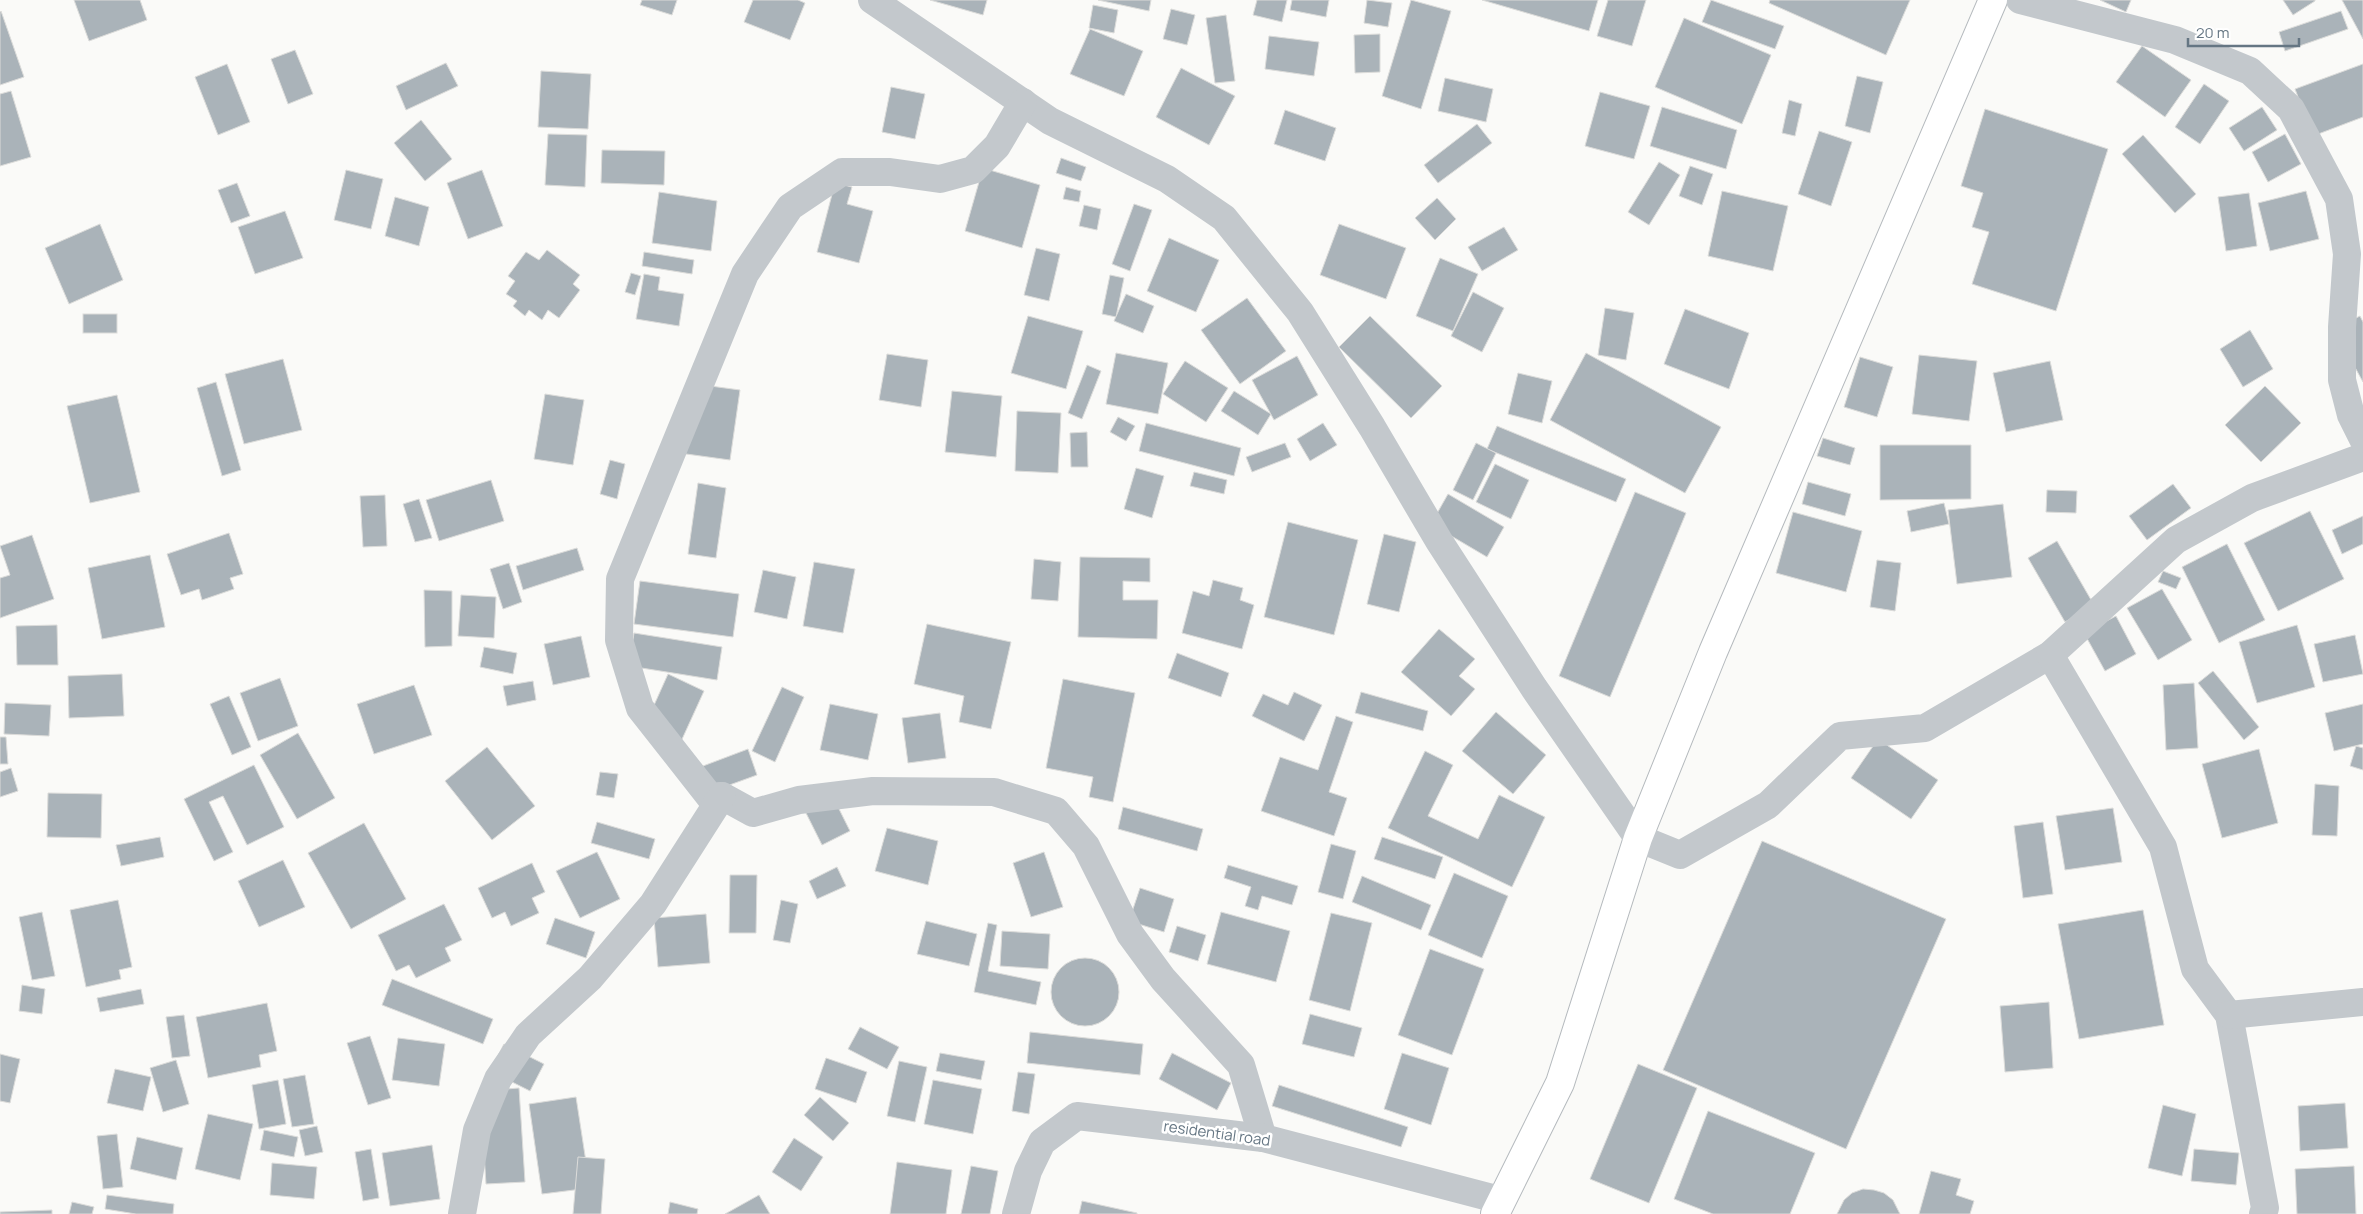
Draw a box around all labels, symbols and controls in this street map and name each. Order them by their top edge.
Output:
scale bar [2188,15,2299,47]
text: 20 m [2196,22,2229,43]
street label: residential road [1162,1115,1272,1151]

